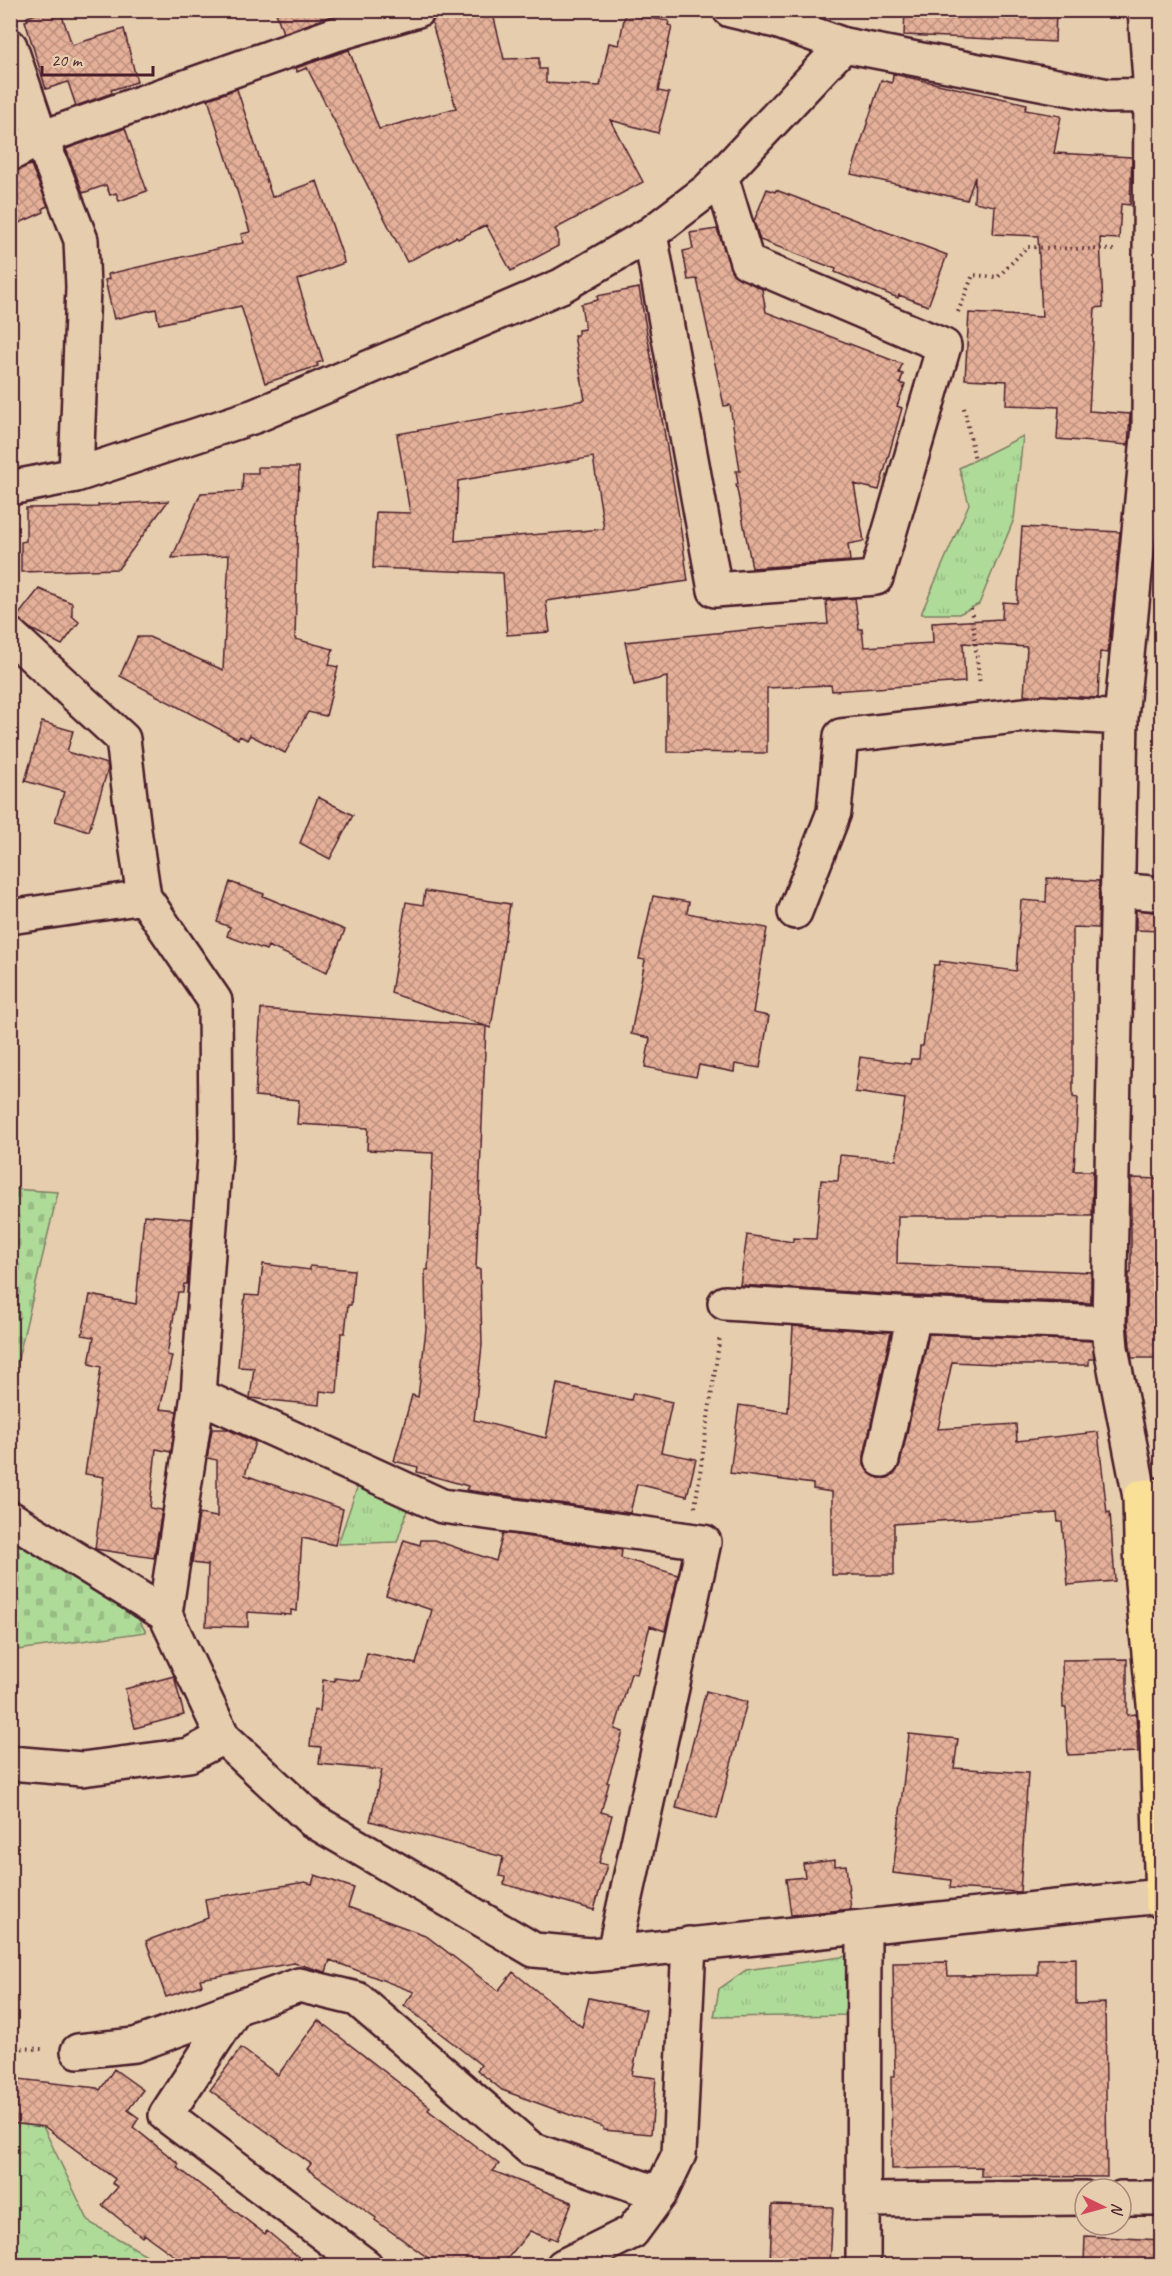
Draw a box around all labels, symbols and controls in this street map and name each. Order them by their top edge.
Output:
scale bar [42,39,153,77]
text: 20 m [51,49,84,71]
north arrow [1073,2177,1133,2237]
text: N [1106,2202,1127,2217]

